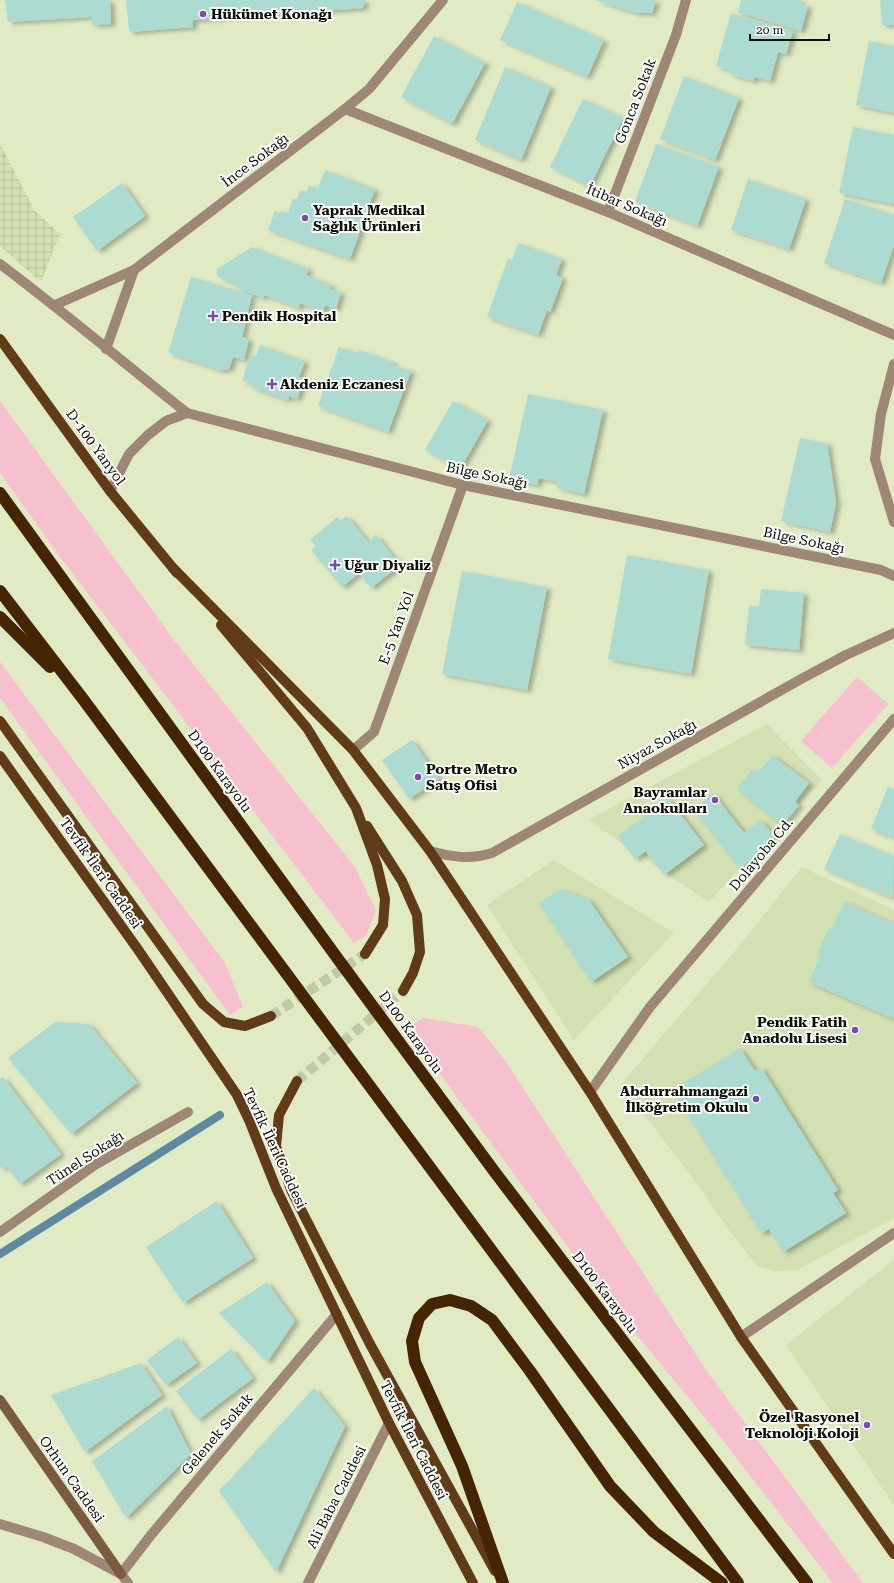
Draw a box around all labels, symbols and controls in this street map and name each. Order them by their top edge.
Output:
place label: Hükümet Konağı [211,6,332,22]
marker: Hükümet Konağı [198,9,208,19]
scale bar [750,16,829,42]
text: 20 m [756,23,783,37]
street label: Gonca Sokak [611,56,659,146]
street label: İnce Sokağı [219,129,292,190]
street label: İtibar Sokağı [584,181,670,229]
place label: Yaprak Medikal Sağlık Ürünleri [313,202,425,234]
marker: Yaprak Medikal Sağlık Ürünleri [300,213,310,223]
place label: Pendik Hospital [222,308,337,324]
marker: Pendik Hospital [207,310,219,322]
place label: Akdeniz Eczanesi [280,376,404,392]
marker: Akdeniz Eczanesi [267,379,277,389]
street label: D-100 Yanyol [63,406,129,489]
street label: Bilge Sokağı [445,459,530,492]
street label: Bilge Sokağı [762,524,847,557]
place label: Uğur Diyaliz [344,557,431,573]
marker: Uğur Diyaliz [329,559,341,571]
street label: E-5 Yan Yol [375,589,417,667]
street label: Niyaz Sokağı [615,716,700,772]
street label: D100 Karayolu [185,727,255,816]
place label: Portre Metro Satış Ofisi [426,761,517,793]
marker: Portre Metro Satış Ofisi [413,772,423,782]
place label: Bayramlar Anaokulları [623,784,708,816]
marker: Bayramlar Anaokulları [710,795,720,805]
street label: Dolayoba Cd. [726,814,796,894]
street label: Tevfik İleri Caddesi [57,815,145,932]
street label: D100 Karayolu [376,988,446,1077]
place label: Pendik Fatih Anadolu Lisesi [743,1014,848,1046]
marker: Pendik Fatih Anadolu Lisesi [850,1025,860,1035]
place label: Abdurrahmangazi İlköğretim Okulu [620,1083,748,1115]
street label: Tevfik İleri Caddesi [240,1085,310,1211]
marker: Abdurrahmangazi İlköğretim Okulu [751,1094,761,1104]
street label: Tünel Sokağı [44,1127,127,1189]
street label: D100 Karayolu [569,1248,641,1336]
street label: Tevfik İleri Caddesi [377,1378,451,1503]
street label: Gelenek Sokak [178,1390,256,1478]
place label: Özel Rasyonel Teknoloji Koloji [745,1409,859,1441]
marker: Özel Rasyonel Teknoloji Koloji [862,1420,872,1430]
street label: Orhun Caddesi [36,1433,108,1526]
street label: Ali Baba Caddesi [303,1442,369,1551]

